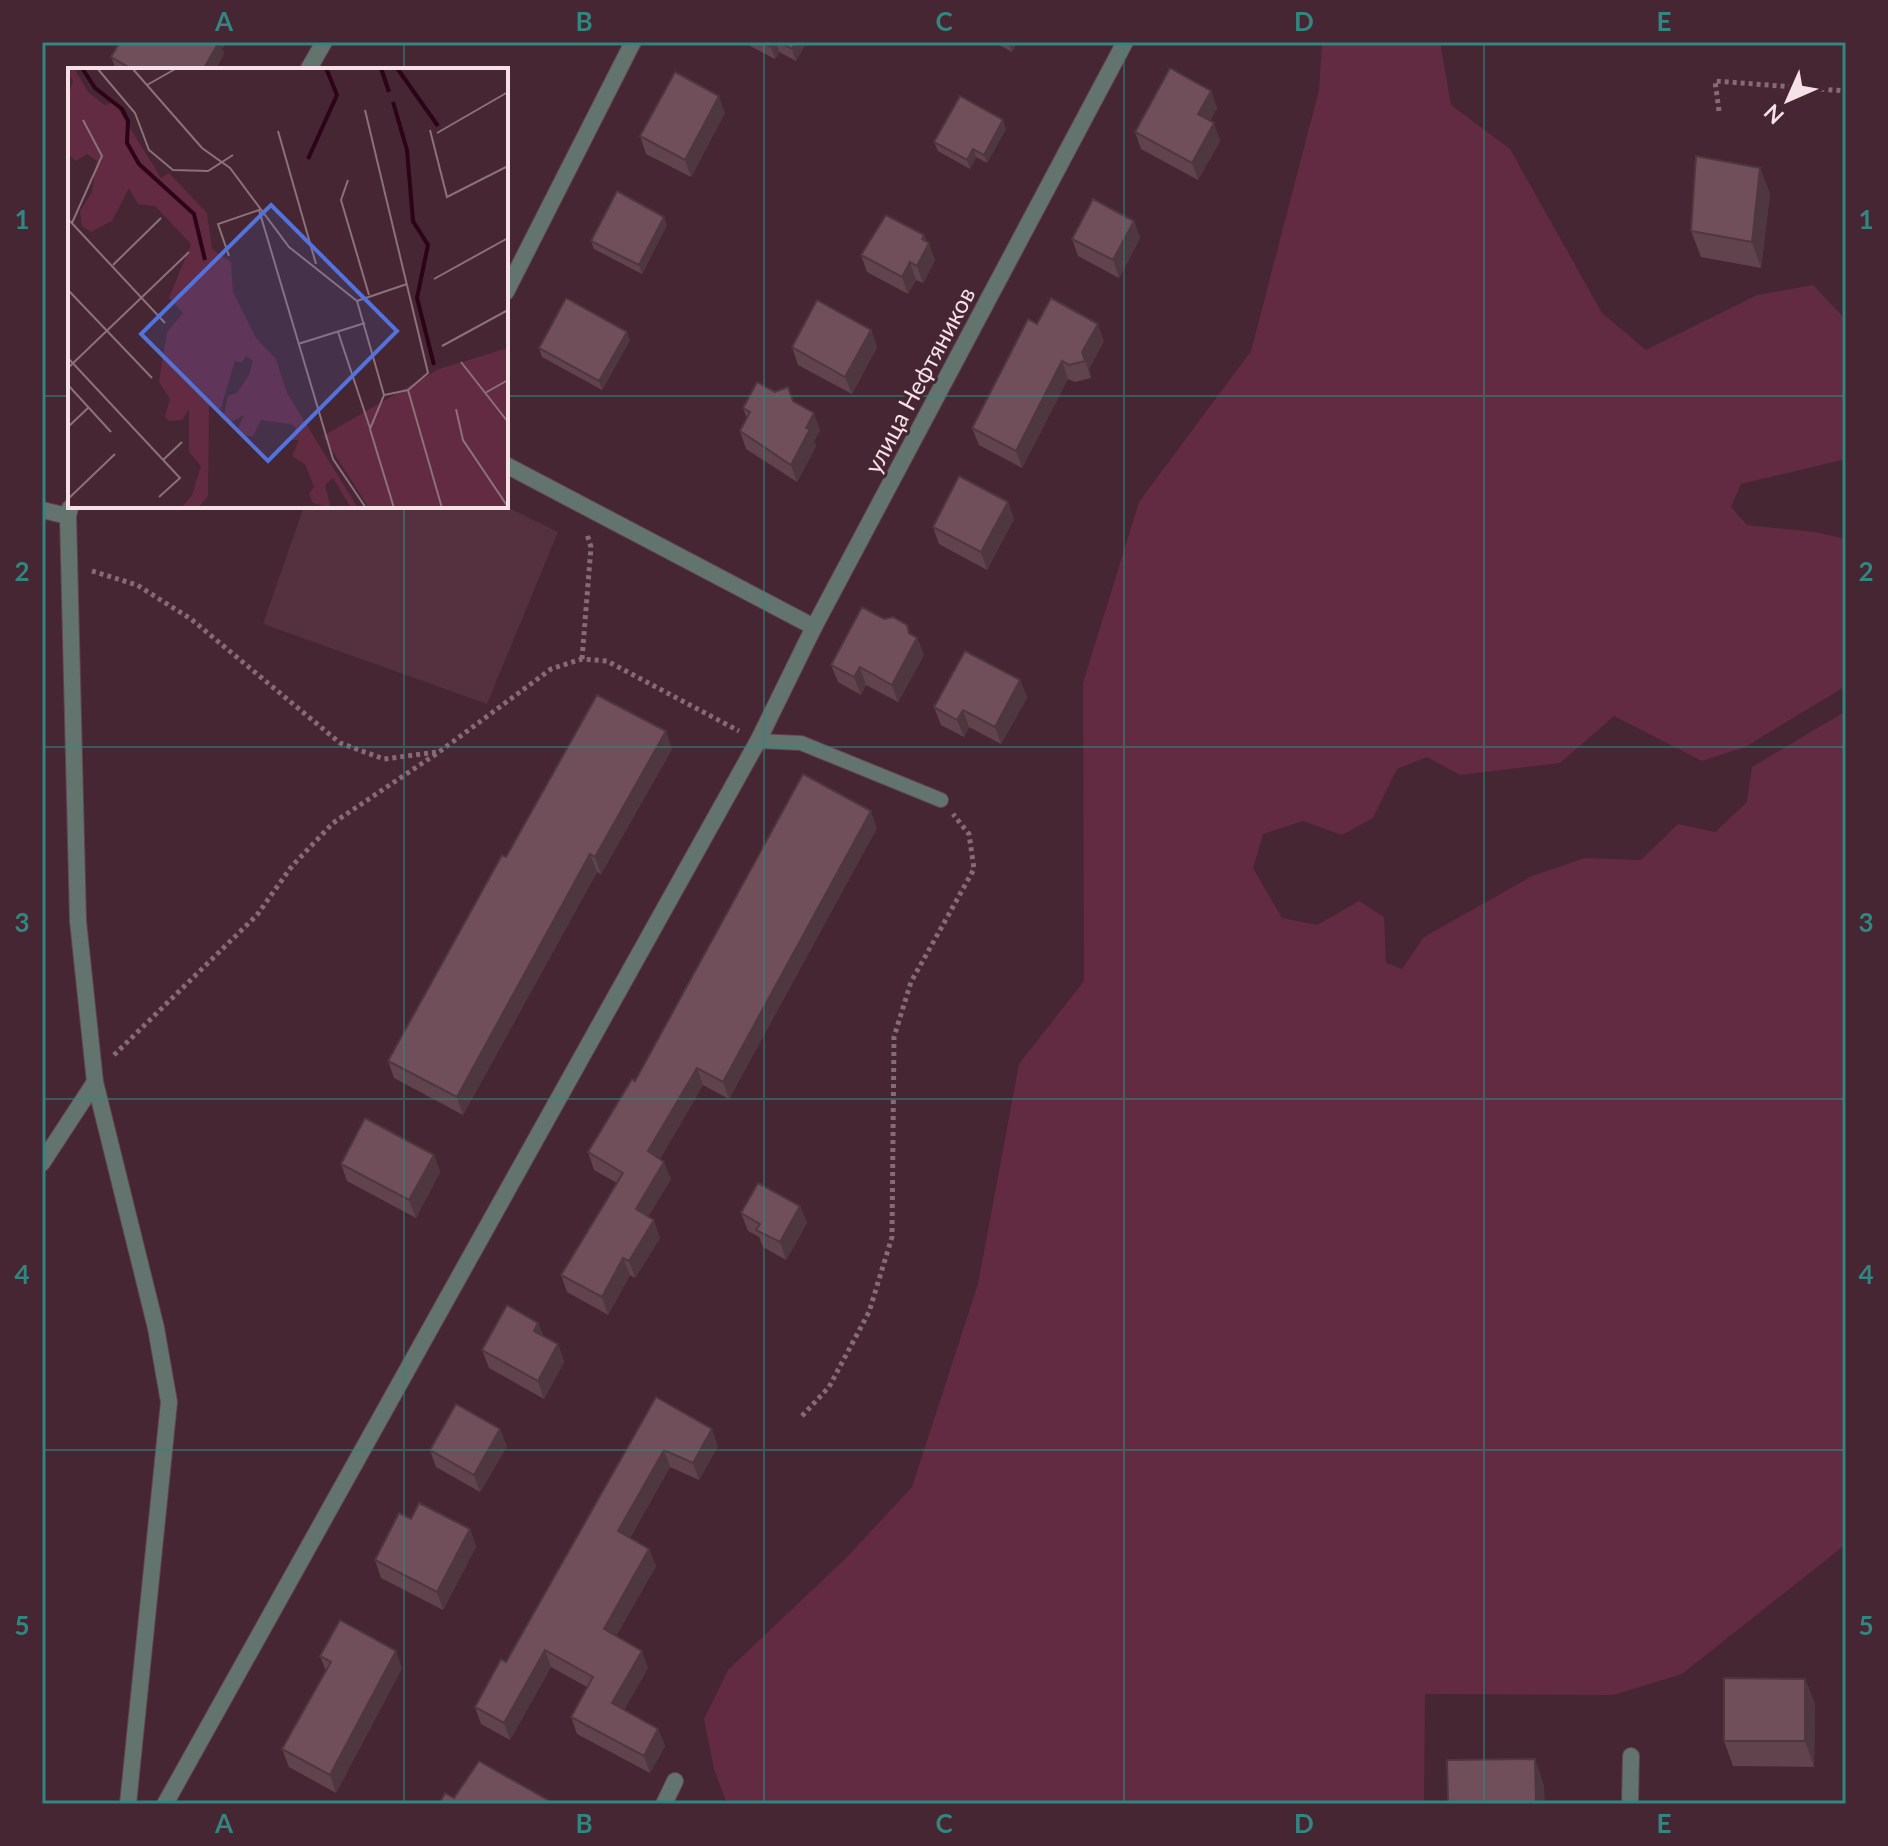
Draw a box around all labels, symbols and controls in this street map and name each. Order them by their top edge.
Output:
text: A [214,5,234,37]
text: B [575,5,593,37]
text: C [935,5,953,37]
text: D [1294,5,1314,37]
text: E [1657,5,1671,37]
north arrow [1748,60,1828,140]
inset map [68,68,508,508]
text: N [1758,99,1789,130]
text: 1 [14,203,30,235]
text: 1 [1858,203,1874,235]
street label: улица Нефтяников [858,282,980,478]
text: 2 [14,555,30,587]
text: 2 [1858,555,1874,587]
text: 3 [14,906,30,938]
text: 3 [1858,906,1874,938]
text: 4 [14,1258,30,1290]
text: 4 [1858,1258,1874,1290]
text: 5 [14,1609,30,1641]
text: 5 [1858,1609,1874,1641]
text: A [214,1807,234,1839]
text: B [575,1807,593,1839]
text: C [935,1807,953,1839]
text: D [1294,1807,1314,1839]
text: E [1657,1807,1671,1839]

